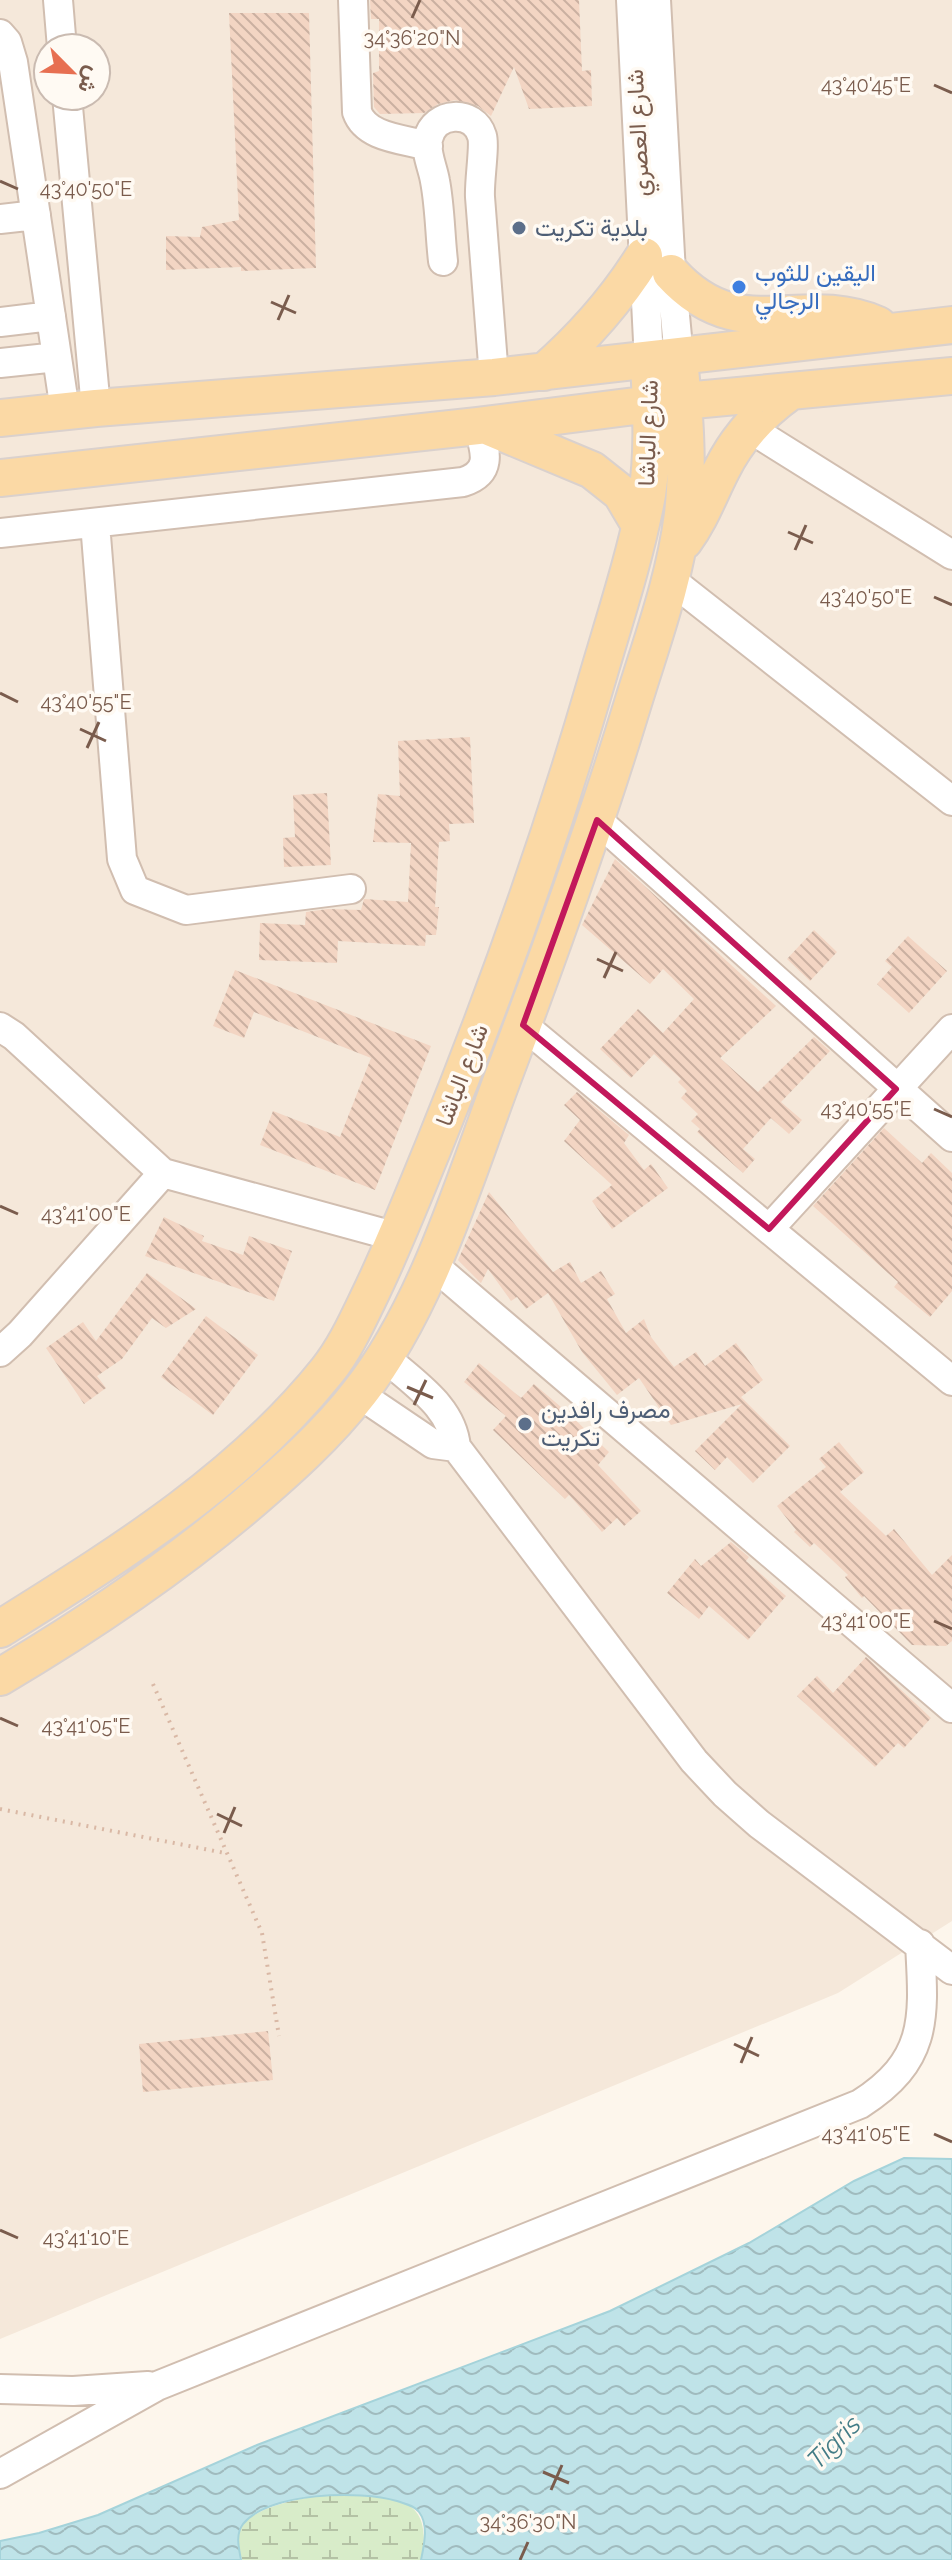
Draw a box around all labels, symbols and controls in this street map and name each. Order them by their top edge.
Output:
text: 34°36'20"N [364,26,460,50]
north arrow [32,32,112,112]
text: ش [72,62,108,97]
street label: شارع العصري [620,68,660,197]
text: 43°40'45"E [821,73,911,97]
text: 43°40'50"E [40,177,132,201]
place label: بلدية تكريت [535,213,648,243]
marker: بلدية تكريت [510,219,528,237]
place label: اليقين للثوب الرجالي [755,258,876,320]
marker: اليقين للثوب الرجالي [730,278,748,296]
street label: شارع الباشا [631,379,666,487]
text: 43°40'50"E [820,585,912,609]
text: 43°40'55"E [40,690,132,714]
street label: شارع الباشا [429,1020,496,1131]
text: 43°40'55"E [820,1097,912,1121]
text: 43°41'00"E [41,1202,131,1226]
place label: مصرف رافدين تكريت [541,1395,670,1453]
marker: مصرف رافدين تكريت [516,1415,534,1433]
text: 43°41'00"E [821,1609,911,1633]
text: 43°41'05"E [42,1714,130,1738]
text: 43°41'05"E [822,2122,910,2146]
text: 43°41'10"E [43,2226,129,2250]
water label: Tigris [801,2409,867,2475]
text: 34°36'30"N [480,2510,577,2534]

